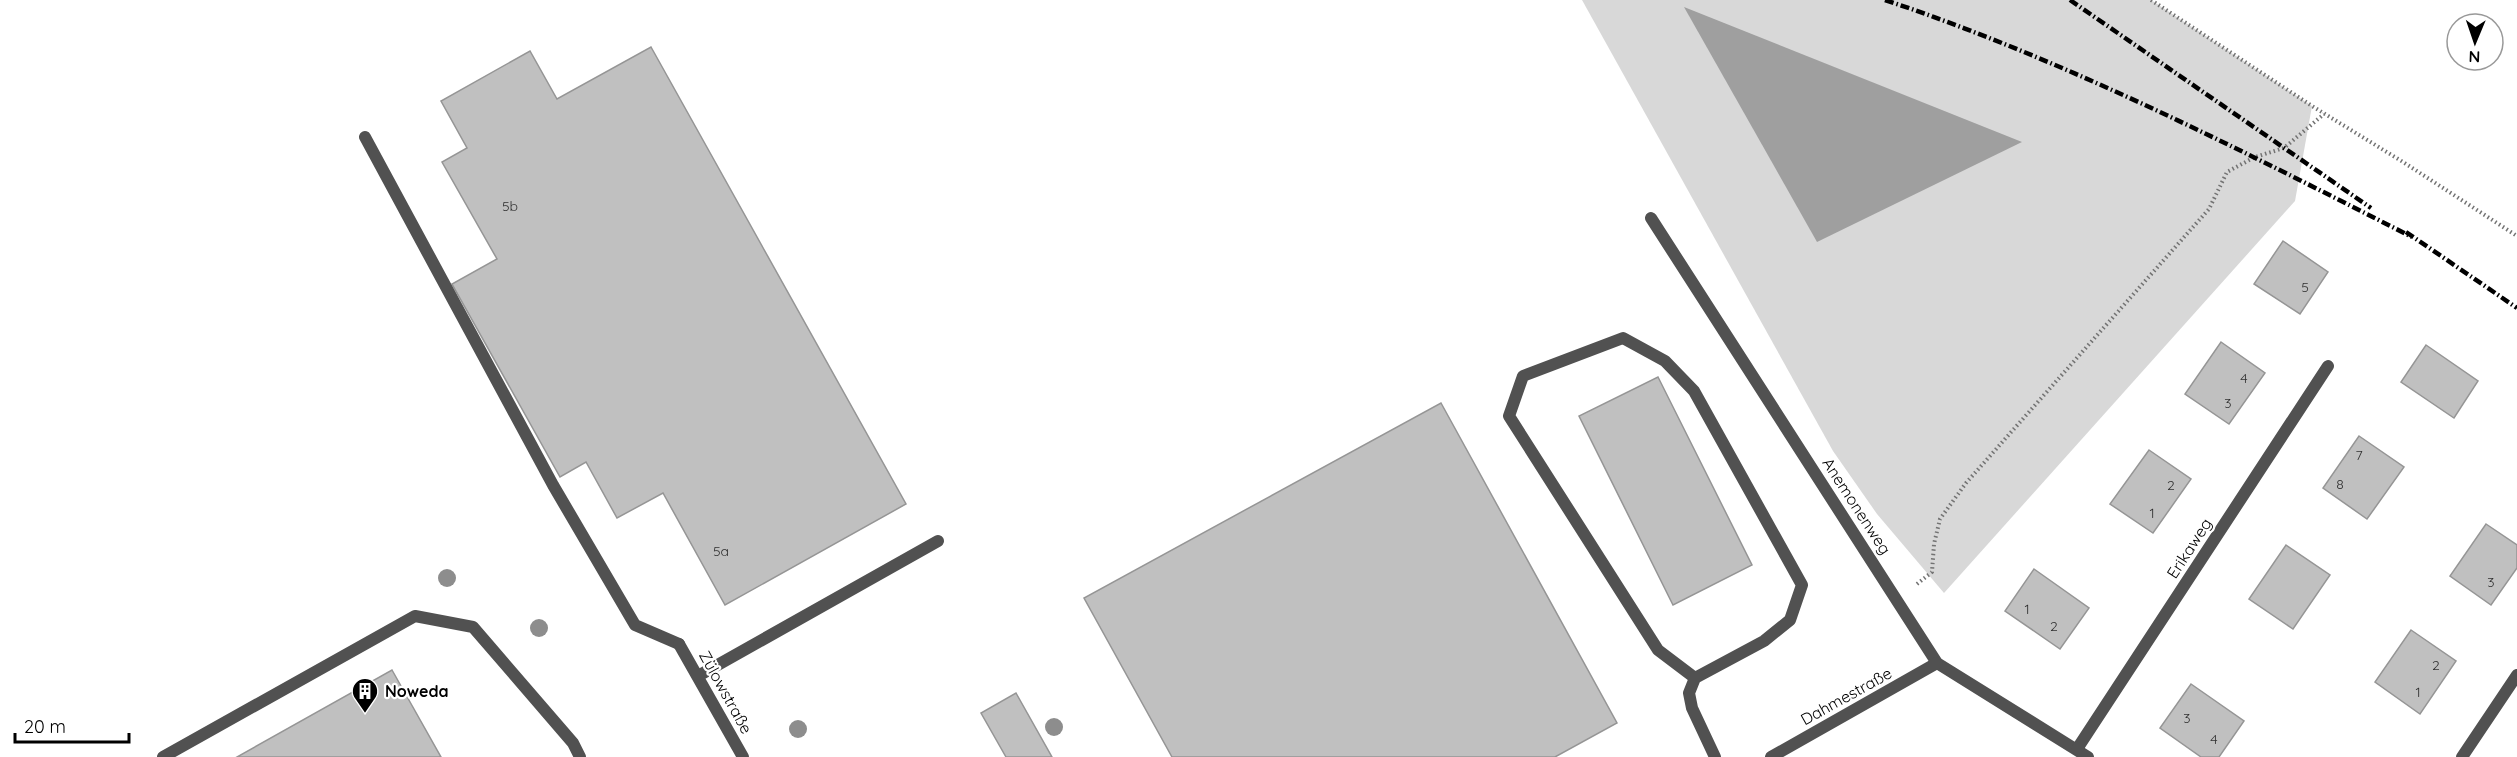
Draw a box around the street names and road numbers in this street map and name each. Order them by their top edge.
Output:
street label: Anemonenweg [1818,454,1896,558]
street label: Erikaweg [2162,514,2216,582]
street label: Zülowstraße [695,647,757,737]
street label: Dahmestraße [1797,663,1895,729]

